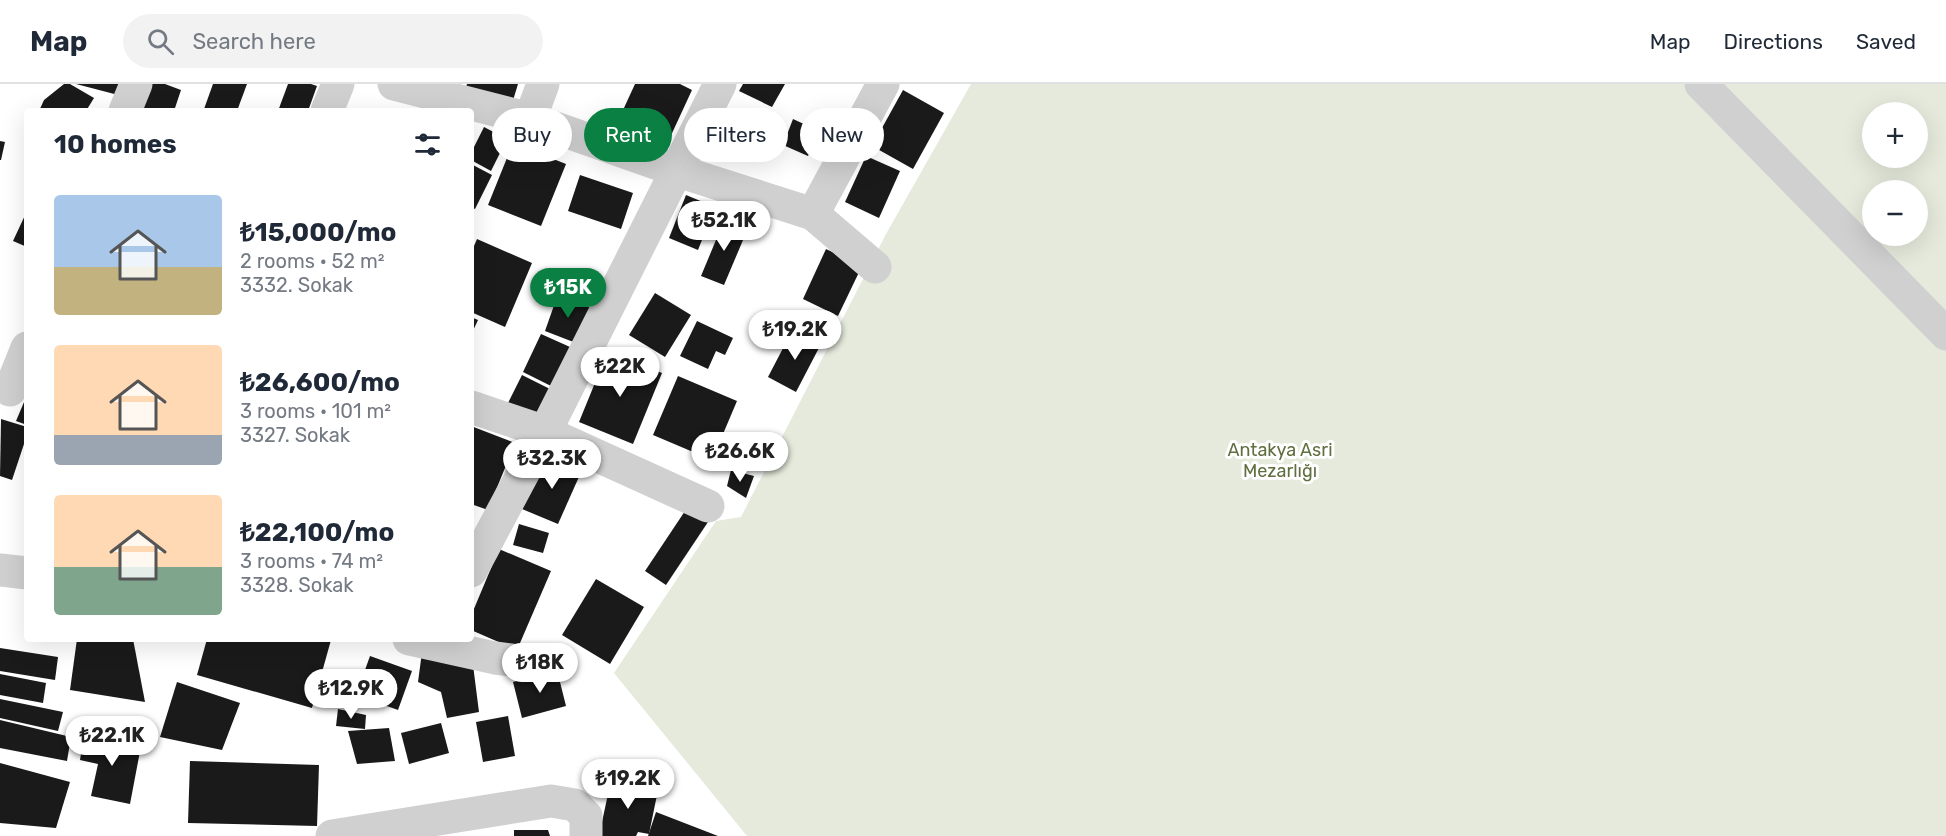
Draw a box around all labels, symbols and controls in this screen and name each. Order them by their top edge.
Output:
search box [123,14,543,68]
text: Map [30,25,87,58]
icon: search [144,25,177,58]
text: Search here [192,28,316,55]
text: Map [1650,29,1691,54]
text: Directions [1724,29,1823,54]
text: Saved [1856,29,1916,54]
map controls [1862,102,1928,246]
button: + [1862,102,1928,168]
chip: Buy [492,108,572,162]
chip: Rent [584,108,672,162]
chip: Filters [684,108,788,162]
chip: New [800,108,884,162]
icon: filters [411,128,444,161]
text: 10 homes [54,129,177,160]
button: − [1862,180,1928,246]
pin: ₺52.1K [675,201,773,252]
text: ₺52.1K [692,208,756,232]
text: ₺15,000/mo [240,217,396,248]
icon: home [102,219,174,291]
text: 2 rooms · 52 m² [240,249,385,273]
pin: ₺15K [532,268,604,319]
text: 3332. Sokak [240,273,353,297]
text: ₺15K [544,275,592,299]
pin: ₺19.2K [746,310,844,361]
text: ₺19.2K [762,317,828,341]
pin: ₺22K [584,347,656,398]
text: ₺22K [595,354,645,378]
text: ₺26,600/mo [240,367,400,398]
icon: home [102,369,174,441]
text: 3 rooms · 101 m² [240,399,391,423]
text: 3327. Sokak [240,423,350,447]
pin: ₺26.6K [691,432,789,483]
pin: ₺32.3K [503,439,601,490]
text: ₺26.6K [705,439,775,463]
park label: Antakya Asri Mezarlığı [1228,439,1333,482]
text: ₺32.3K [517,446,587,470]
text: ₺22,100/mo [240,517,394,548]
icon: home [102,519,174,591]
text: 3 rooms · 74 m² [240,549,383,573]
text: 3328. Sokak [240,573,354,597]
pin: ₺18K [504,643,576,694]
text: ₺18K [516,650,564,674]
pin: ₺12.9K [302,669,400,720]
text: ₺12.9K [318,676,384,700]
pin: ₺22.1K [63,716,161,767]
text: ₺22.1K [79,723,145,747]
pin: ₺19.2K [579,759,677,810]
text: ₺19.2K [595,766,661,790]

